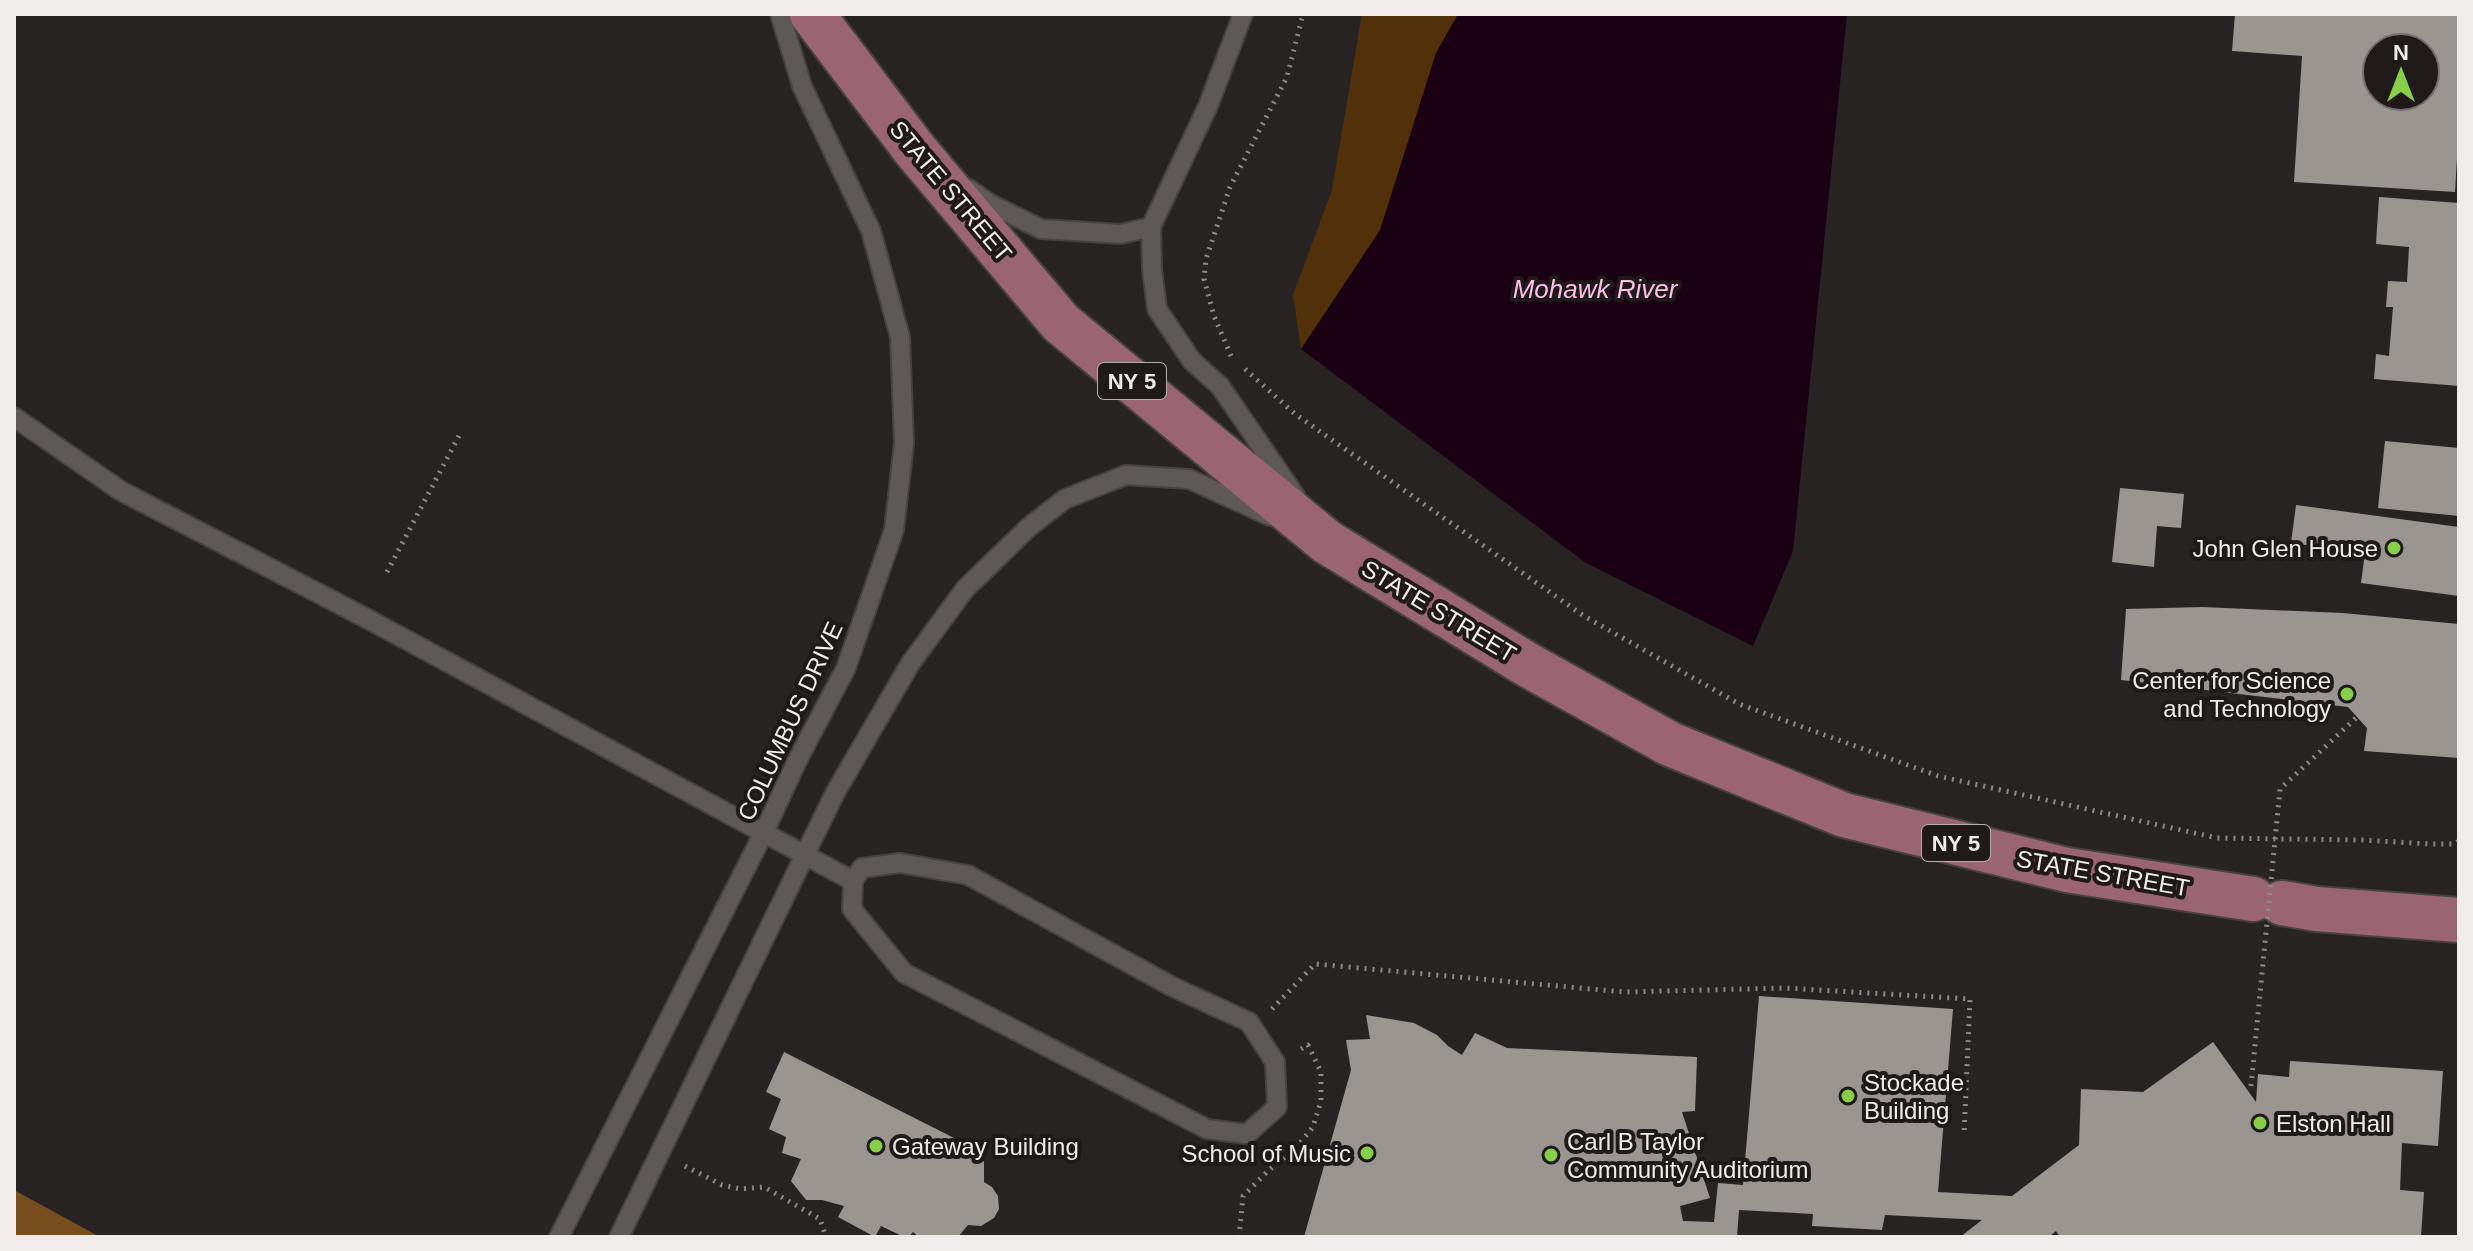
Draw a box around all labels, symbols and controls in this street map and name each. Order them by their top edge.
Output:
north arrow [2361,32,2441,112]
text: N [2393,40,2409,65]
street label: STATE STREET [884,115,1018,267]
water label: Mohawk River [1513,274,1679,304]
road number: NY 5 [1098,363,1166,399]
place label: John Glen House [2193,535,2378,562]
marker: John Glen House [2385,539,2403,557]
street label: STATE STREET [1357,554,1521,668]
street label: COLUMBUS DRIVE [732,617,848,825]
place label: Center for Science and Technology [2132,667,2331,722]
marker: Center for Science and Technology [2338,685,2356,703]
road number: NY 5 [1922,825,1990,861]
street label: STATE STREET [2014,845,2192,902]
place label: Stockade Building [1864,1069,1964,1124]
marker: Stockade Building [1839,1087,1857,1105]
place label: Elston Hall [2276,1110,2391,1137]
marker: Elston Hall [2251,1114,2269,1132]
place label: Carl B Taylor Community Auditorium [1567,1128,1808,1183]
place label: Gateway Building [892,1133,1079,1160]
marker: Gateway Building [867,1137,885,1155]
place label: School of Music [1182,1140,1351,1167]
marker: School of Music [1358,1144,1376,1162]
marker: Carl B Taylor Community Auditorium [1542,1146,1560,1164]

